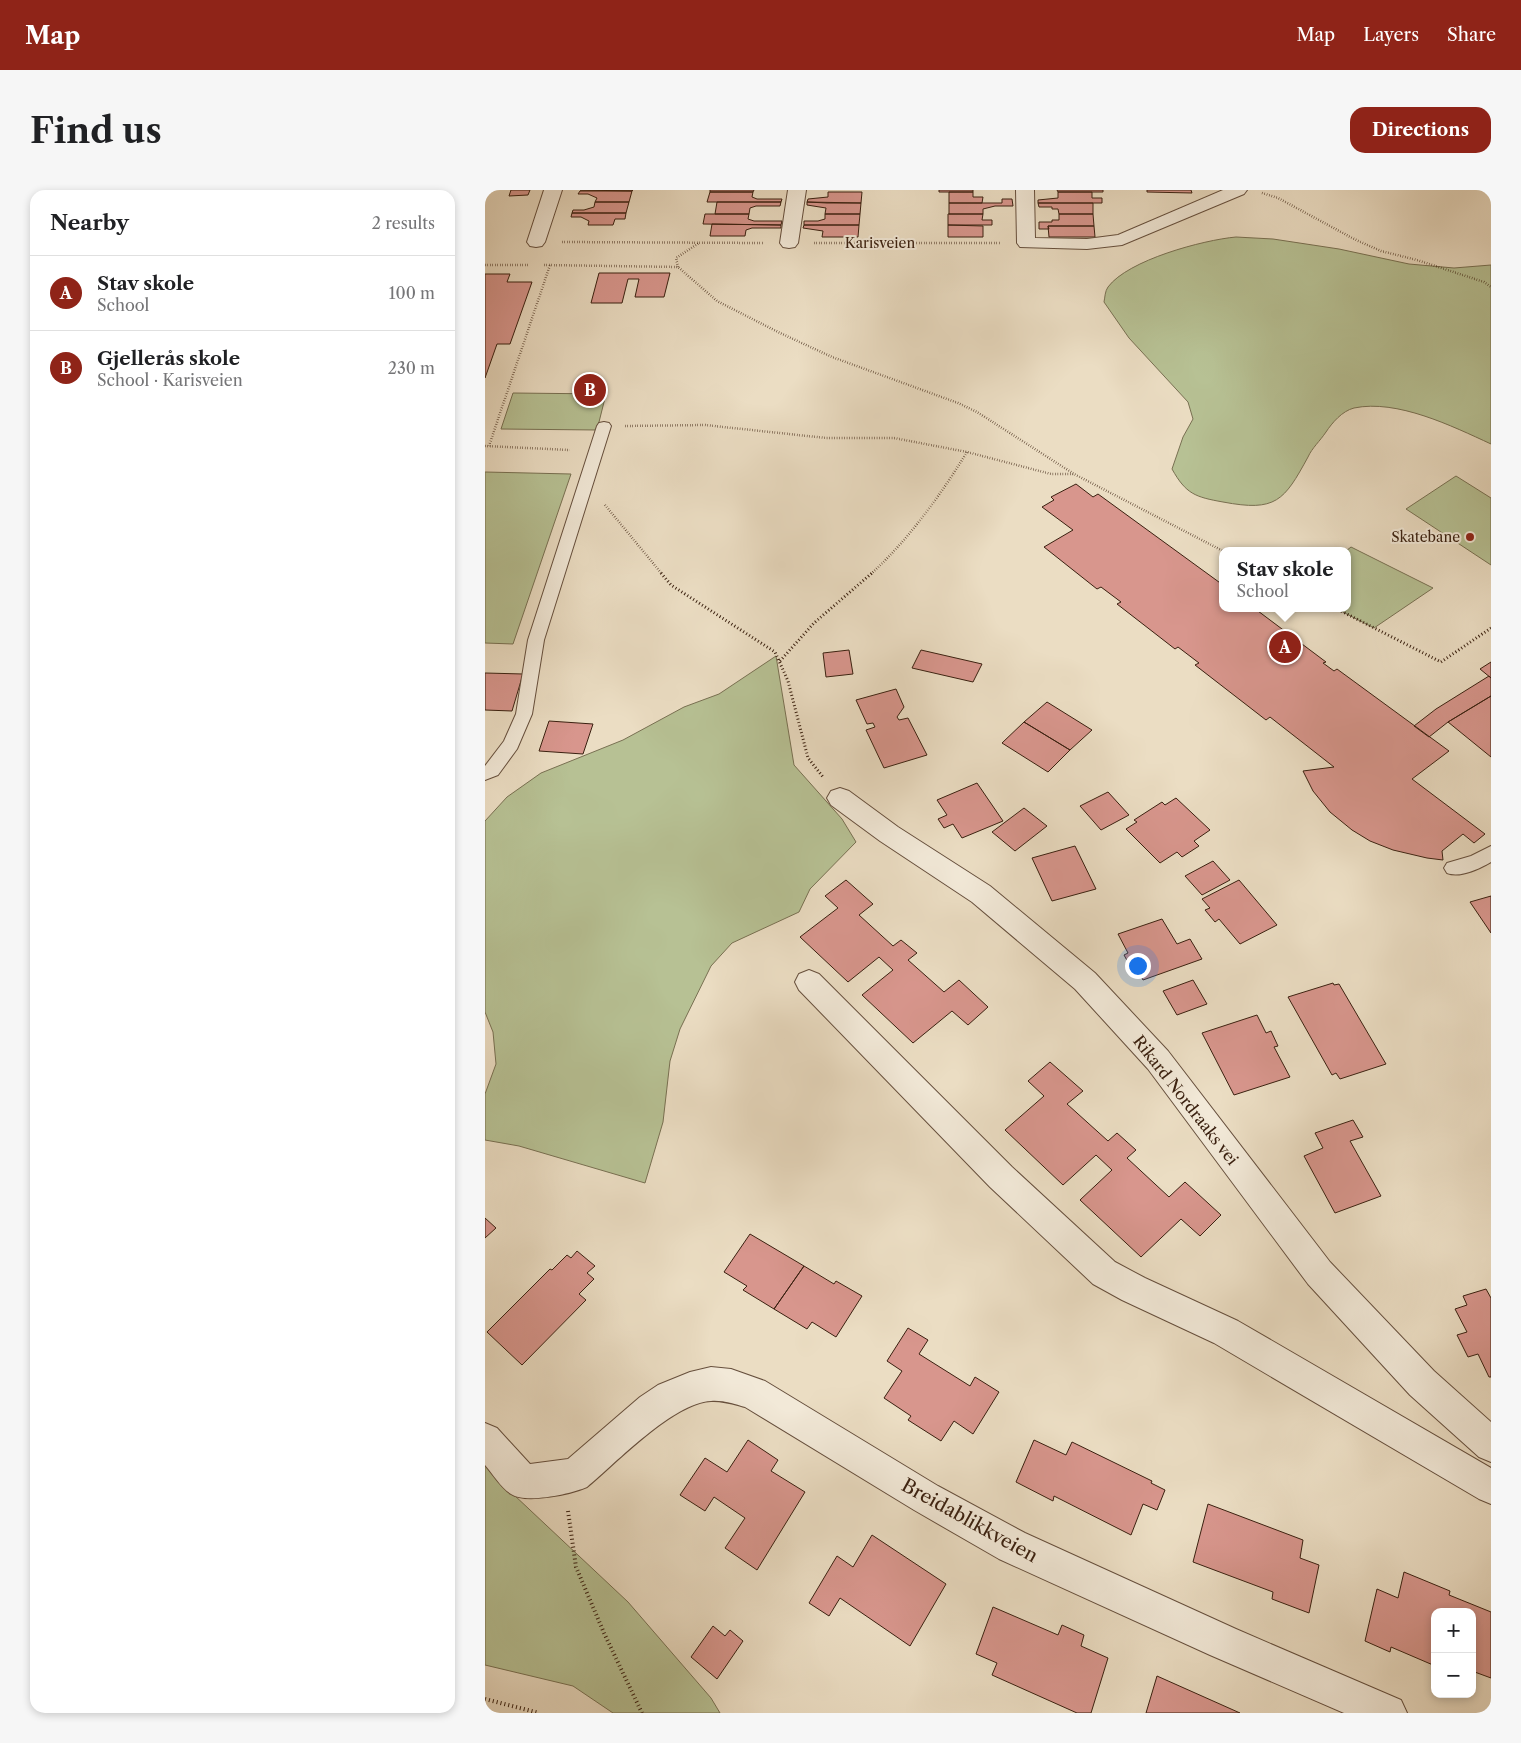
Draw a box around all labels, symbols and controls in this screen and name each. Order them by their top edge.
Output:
text: Map [25,21,80,50]
text: Map [1297,24,1335,46]
text: Layers [1363,24,1419,46]
text: Share [1447,24,1496,46]
button: Directions [1350,107,1491,153]
text: Find us [30,109,162,152]
text: Nearby [50,210,129,235]
text: 2 results [372,213,435,233]
street label: Karisveien [845,234,915,252]
text: Stav skole [97,272,194,295]
text: A [60,283,72,303]
text: 100 m [389,283,435,303]
text: School [97,295,149,315]
text: Gjellerås skole [97,347,240,370]
text: B [60,358,72,378]
text: 230 m [388,358,435,378]
text: School · Karisveien [97,370,243,390]
pin: B [574,371,606,409]
place label: Skatebane [1391,528,1460,546]
marker: Skatebane [1464,531,1476,543]
popup [1219,547,1351,612]
text: Stav skole [1236,558,1334,581]
text: School [1236,581,1289,601]
pin: A [1269,628,1301,666]
your location [1125,953,1151,979]
street label: Rikard Nordraaks vei [1129,1031,1243,1169]
street label: Breidablikkveien [898,1473,1042,1567]
map controls [1431,1608,1476,1698]
button: + [1431,1608,1476,1653]
button: − [1431,1653,1476,1698]

